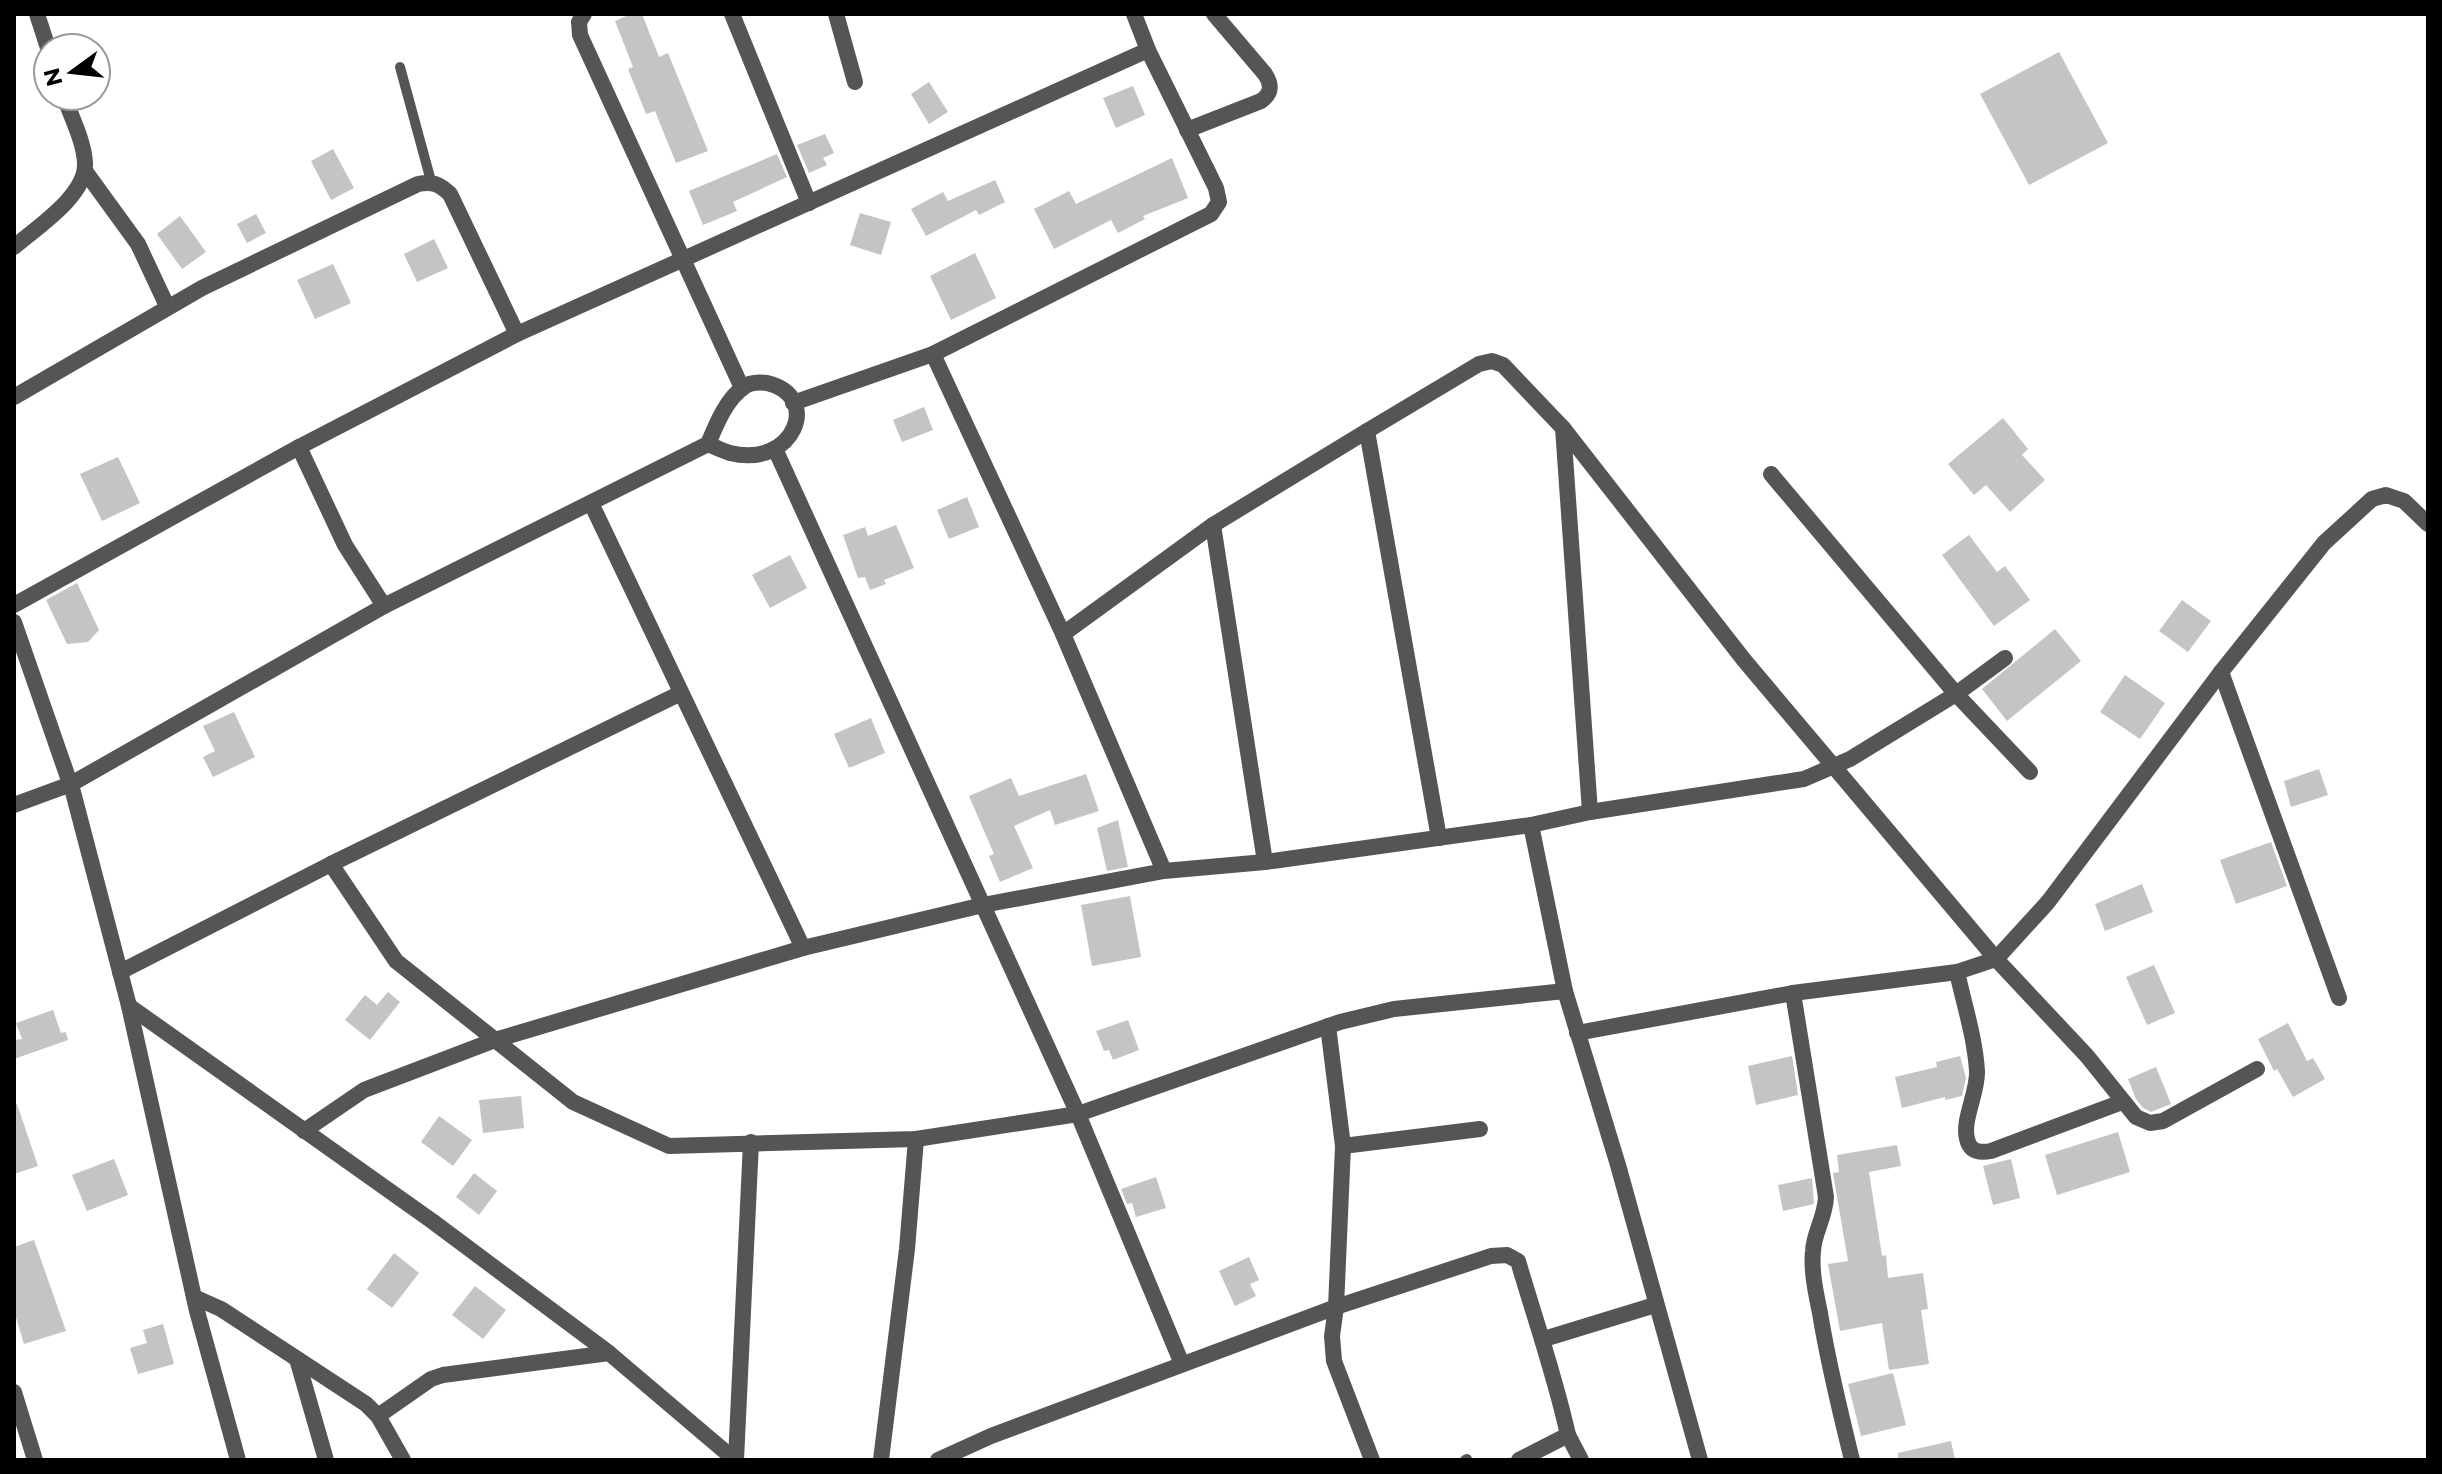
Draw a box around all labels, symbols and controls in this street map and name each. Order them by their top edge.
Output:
north arrow [32,32,112,112]
text: N [38,65,69,89]

